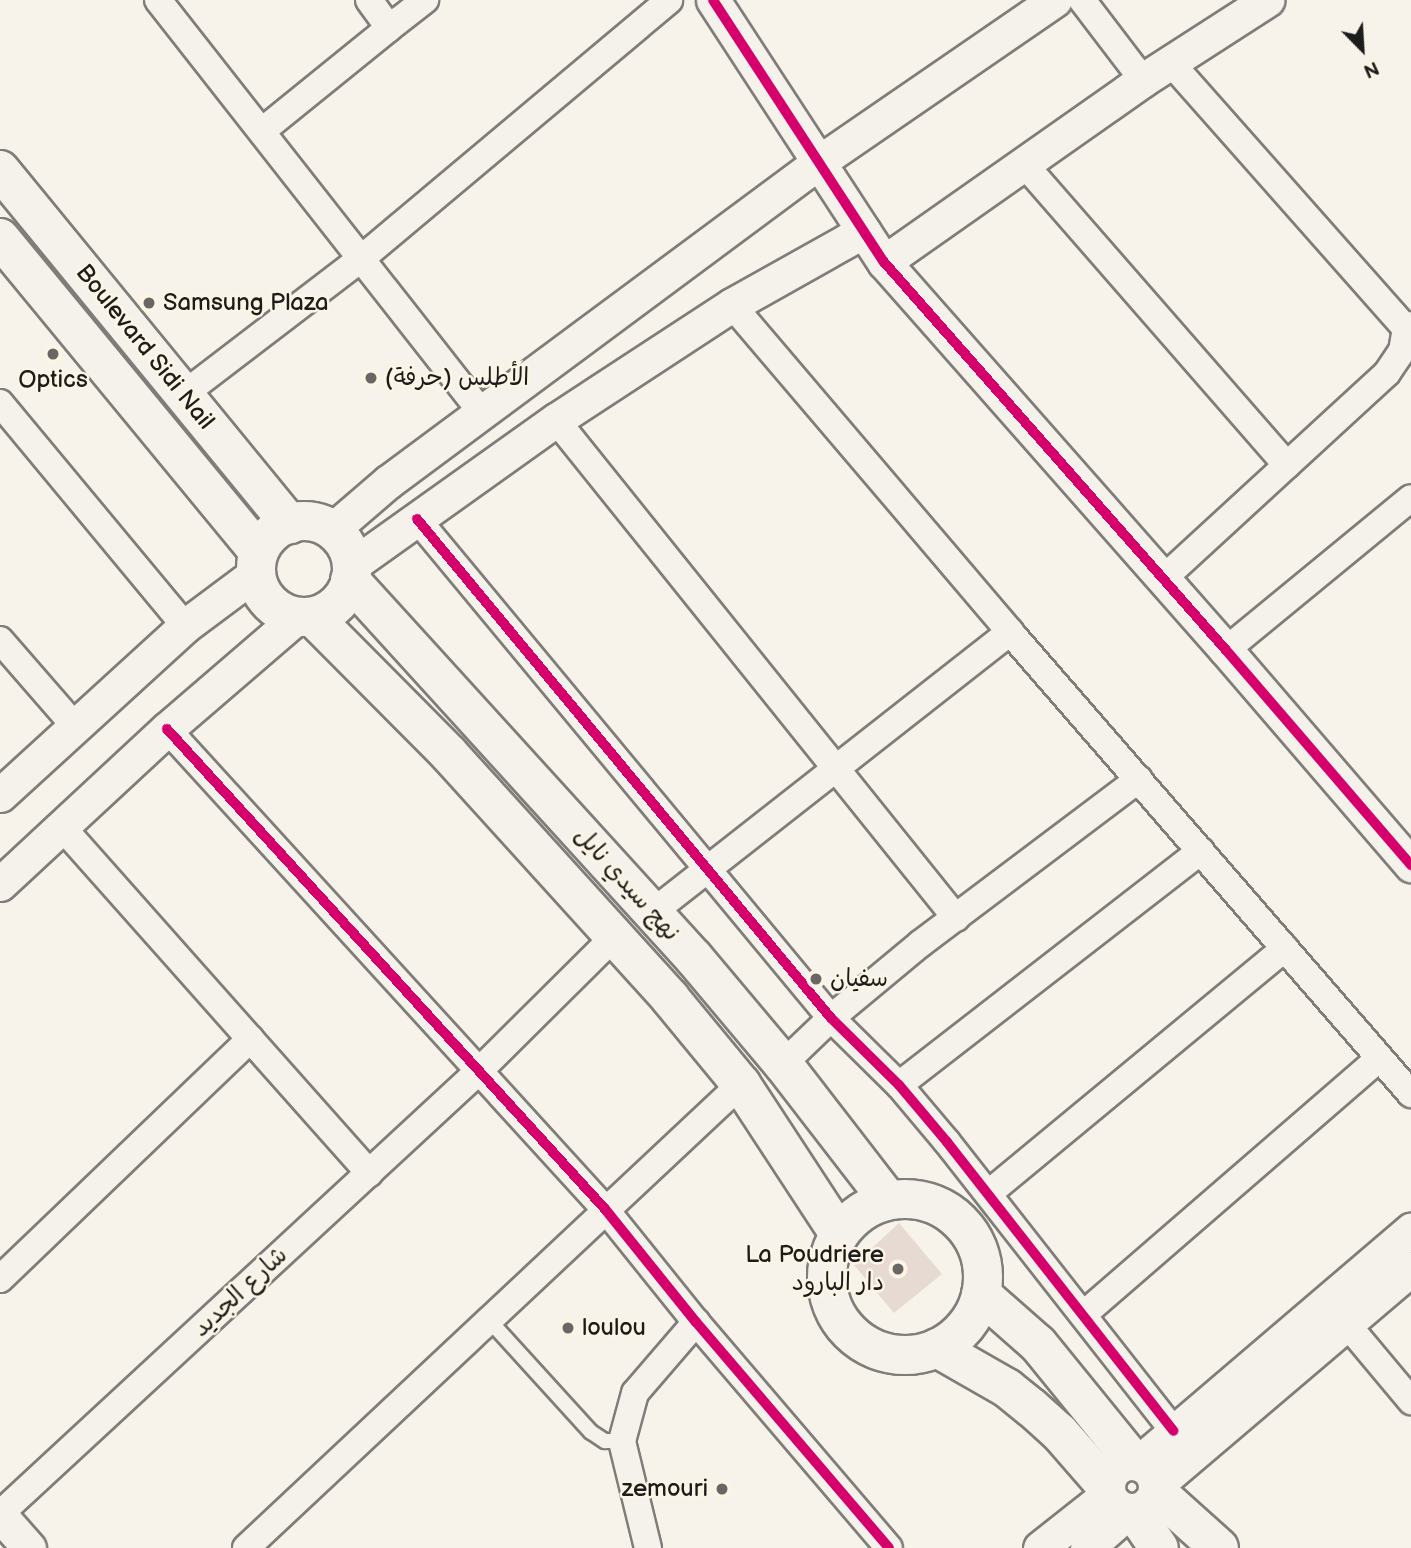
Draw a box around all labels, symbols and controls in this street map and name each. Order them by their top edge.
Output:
north arrow [1327,14,1397,84]
text: N [1360,55,1382,82]
street label: Boulevard Sidi Nail [70,259,220,435]
place label: Samsung Plaza [163,289,329,317]
marker: Samsung Plaza [141,295,157,311]
marker: Optics [45,346,61,362]
place label: الأطلس (حرفة) [385,364,529,392]
place label: Optics [18,366,88,394]
marker: الأطلس (حرفة) [363,370,379,386]
street label: نهج سيدي نايل [568,821,686,947]
place label: سفيان [830,965,888,993]
marker: سفيان [808,971,824,987]
street label: شارع الجديد [187,1241,293,1343]
place label: La Poudriere دار البارود [745,1241,884,1297]
marker: La Poudriere دار البارود [890,1261,906,1277]
place label: loulou [582,1314,646,1342]
marker: loulou [560,1320,576,1336]
place label: zemouri [622,1475,708,1503]
marker: zemouri [714,1481,730,1497]

